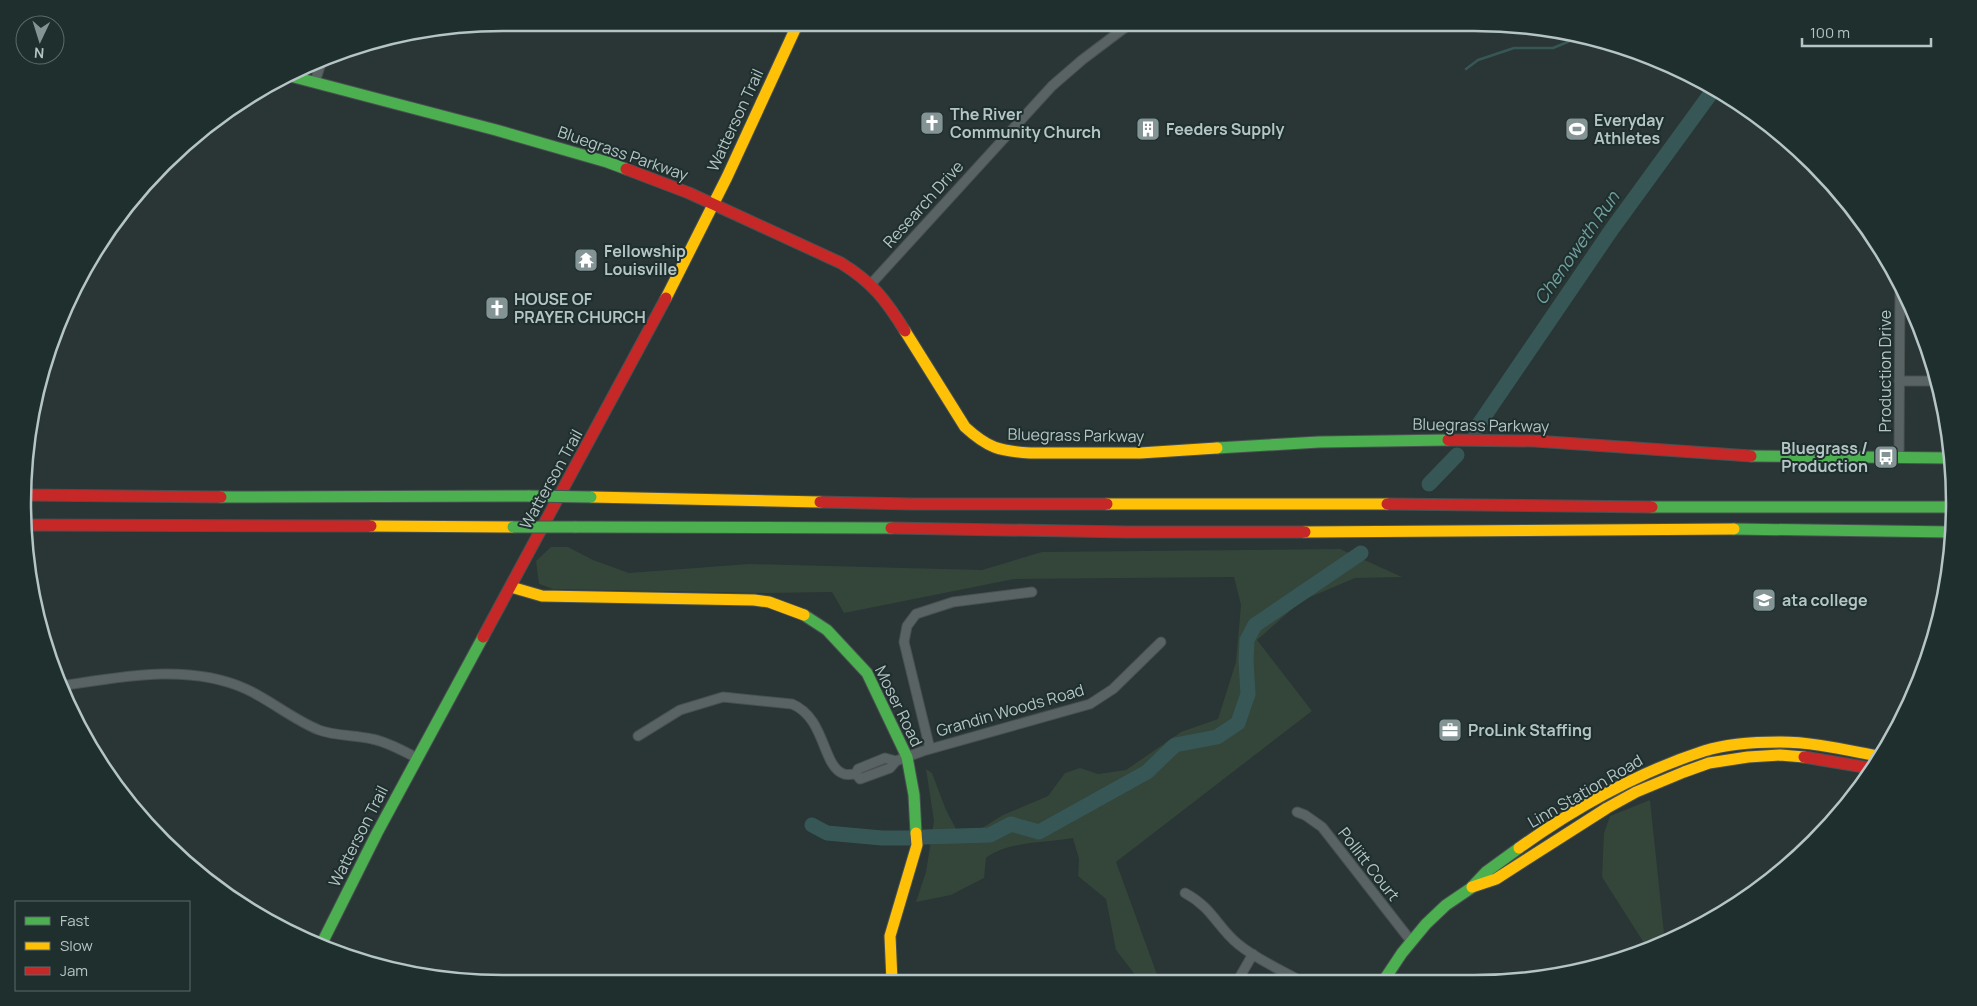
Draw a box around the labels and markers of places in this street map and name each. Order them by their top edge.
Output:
place label: The River Community Church [950,103,1101,143]
place label: Everyday Athletes [1594,109,1664,149]
church icon: The River Community Church [919,110,945,136]
building icon: Feeders Supply [1135,116,1161,142]
sports icon: Everyday Athletes [1564,116,1590,142]
place label: Feeders Supply [1166,118,1285,140]
place label: Fellowship Louisville [604,240,686,280]
temple icon: Fellowship Louisville [573,247,599,273]
place label: HOUSE OF PRAYER CHURCH [514,288,646,328]
church icon: HOUSE OF PRAYER CHURCH [484,295,510,321]
place label: Bluegrass / Production [1781,437,1868,477]
bus stop icon: Bluegrass / Production [1873,444,1899,470]
school or university icon: ata college [1751,587,1777,613]
place label: ata college [1782,589,1868,611]
office icon: ProLink Staffing [1437,717,1463,743]
place label: ProLink Staffing [1468,719,1592,741]

